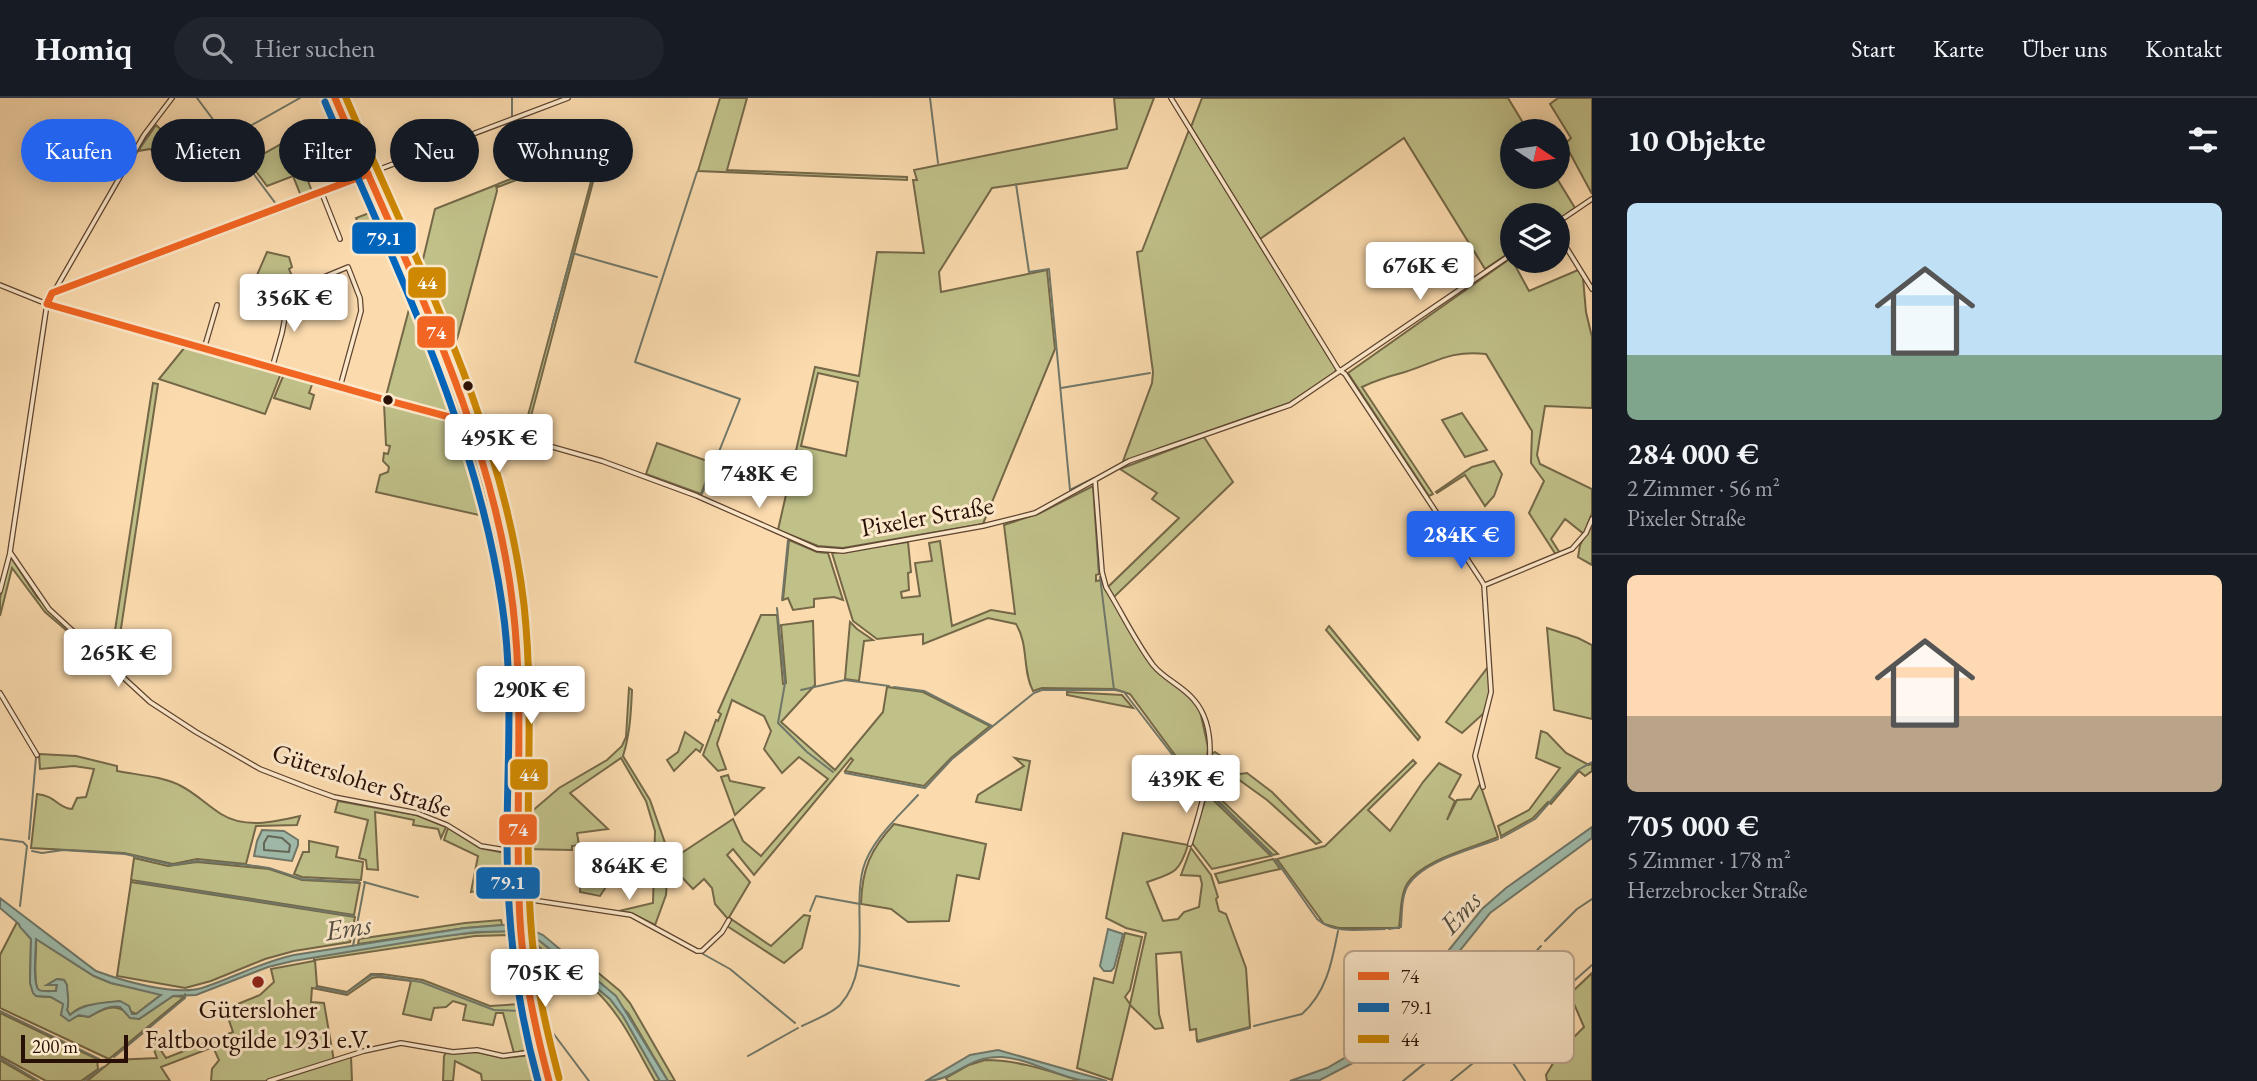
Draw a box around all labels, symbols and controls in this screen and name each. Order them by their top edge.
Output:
search box [174,17,664,80]
text: Homiq [35,27,132,70]
icon: search [198,29,236,67]
text: Hier suchen [254,31,376,65]
text: Start [1851,33,1895,64]
text: Karte [1933,33,1984,64]
text: Über uns [2022,33,2107,64]
text: Kontakt [2145,33,2222,64]
chip: Kaufen [21,119,137,182]
chip: Mieten [151,119,265,182]
chip: Filter [279,119,376,182]
chip: Neu [390,119,479,182]
chip: Wohnung [493,119,633,182]
north arrow [1500,119,1570,189]
map controls [1500,119,1570,273]
text: 10 Objekte [1627,121,1766,160]
icon: filters [2184,121,2222,159]
button: layers [1500,203,1570,273]
line badge: 79.1 [351,221,417,255]
text: 79.1 [367,226,401,251]
pin: 676K € [1363,242,1477,302]
icon: home [1862,248,1988,374]
text: 676K € [1382,250,1458,280]
line badge: 44 [407,266,447,299]
text: 44 [417,270,438,295]
pin: 356K € [237,274,351,334]
text: 356K € [256,282,332,312]
line badge: 74 [416,315,456,349]
text: 74 [426,320,447,345]
unlabelled marker [461,379,475,393]
unlabelled marker [381,393,395,407]
pin: 495K € [442,414,556,474]
text: 495K € [461,422,537,452]
text: 284 000 € [1627,434,1759,473]
pin: 748K € [702,450,816,510]
text: 748K € [721,458,797,488]
text: 2 Zimmer · 56 m² [1627,473,1780,503]
street label: Pixeler Straße [858,488,996,544]
text: Pixeler Straße [1627,503,1746,533]
pin: 284K € [1404,512,1518,571]
text: 284K € [1423,519,1499,549]
icon: home [1862,620,1988,746]
pin: 265K € [61,630,175,689]
text: 265K € [80,637,156,667]
pin: 290K € [474,666,588,726]
text: 290K € [493,674,569,704]
street label: Gütersloher Straße [268,735,456,825]
pin: 439K € [1129,756,1243,815]
line badge: 44 [509,758,549,791]
text: 44 [519,762,540,787]
text: 439K € [1148,763,1224,793]
text: 705 000 € [1627,806,1759,845]
line badge: 74 [498,813,538,846]
text: 74 [508,817,529,842]
pin: 864K € [572,842,686,902]
text: 5 Zimmer · 178 m² [1627,845,1791,875]
text: 864K € [591,850,667,880]
line badge: 79.1 [475,866,541,900]
text: 79.1 [491,870,525,895]
text: Herzebrocker Straße [1627,875,1808,905]
water label: Ems [1431,883,1489,942]
water label: Ems [322,906,374,949]
pin: 705K € [488,950,602,1009]
legend [1344,951,1574,1063]
text: 705K € [507,957,583,987]
text: 74 [1401,964,1420,989]
marker: Gütersloher Faltbootgilde 1931 e.V. [250,974,266,990]
place label: Gütersloher Faltbootgilde 1931 e.V. [145,992,371,1056]
text: 79.1 [1401,995,1433,1020]
text: 44 [1401,1027,1420,1052]
scale bar [21,1032,128,1064]
text: 200 m [32,1034,78,1059]

